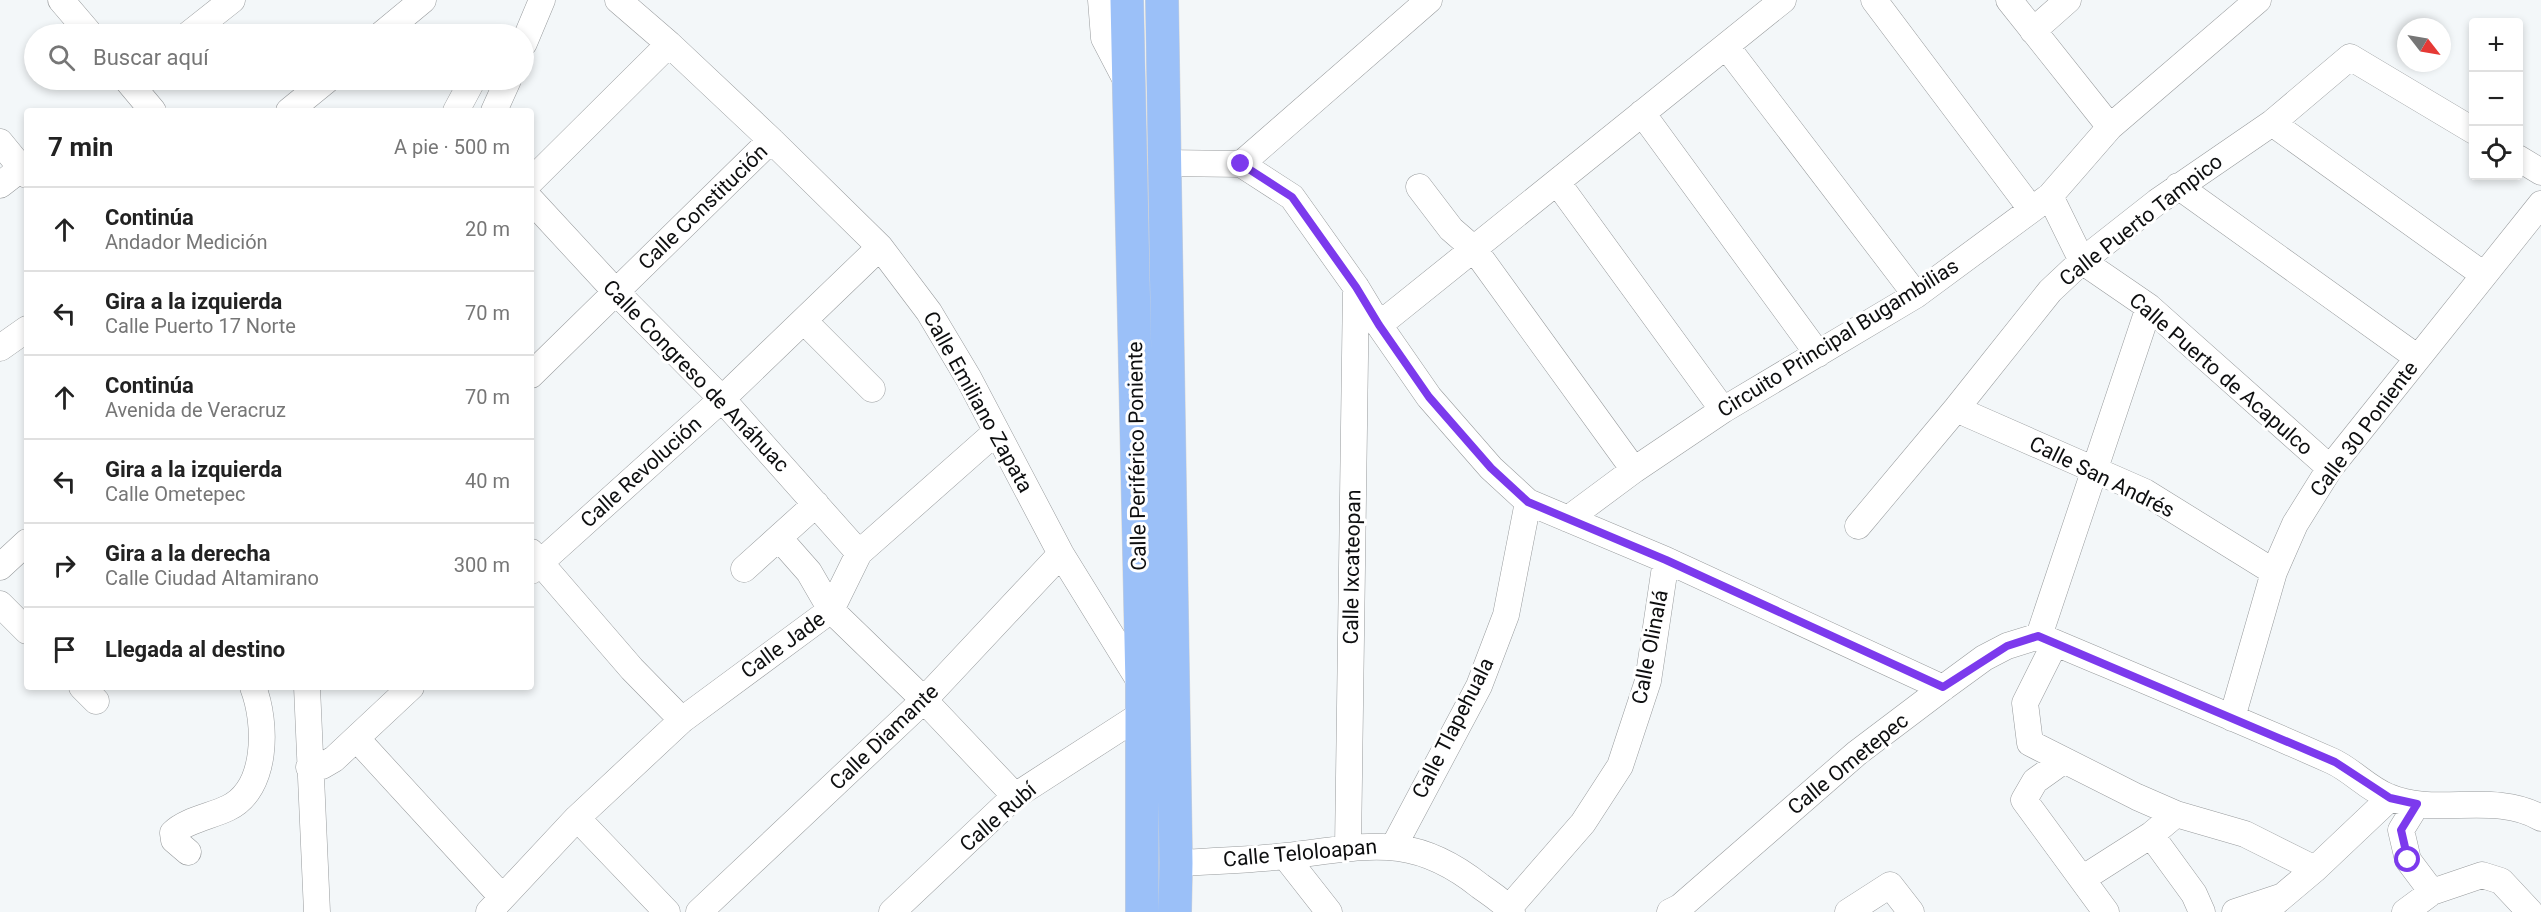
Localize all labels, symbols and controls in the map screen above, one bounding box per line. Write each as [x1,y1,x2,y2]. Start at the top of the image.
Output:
north arrow [2397,18,2451,72]
map controls [2469,18,2523,180]
button: + [2469,18,2523,72]
search box [24,24,534,90]
icon: search [45,41,78,74]
text: Buscar aquí [93,45,209,70]
button: − [2469,72,2523,126]
button: locate [2469,126,2523,180]
text: 7 min [48,132,113,162]
text: A pie · 500 m [394,135,510,159]
street label: Calle Constitución [634,139,772,275]
street label: Calle Puerto Tampico [2055,149,2227,291]
route end [1227,150,1253,176]
text: Continúa [105,205,194,230]
icon: ahead [48,213,81,246]
text: 20 m [465,217,510,241]
text: Andador Medición [105,230,268,254]
street label: Circuito Principal Bugambilias [1713,254,1963,422]
street label: Calle Congreso de Anáhuac [598,275,794,477]
street label: Calle Puerto de Acapulco [2125,288,2318,460]
text: Gira a la izquierda [105,289,282,314]
icon: left [48,297,81,330]
text: 70 m [465,301,510,325]
street label: Calle Emiliano Zapata [918,307,1038,497]
text: Calle Puerto 17 Norte [105,314,296,338]
street label: Calle Periférico Poniente [1123,341,1151,571]
street label: Calle 30 Poniente [2305,357,2423,501]
text: Continúa [105,373,194,398]
icon: ahead [48,381,81,414]
text: 70 m [465,385,510,409]
text: Avenida de Veracruz [105,398,286,422]
street label: Calle Revolución [576,412,706,532]
street label: Calle San Andrés [2026,431,2178,523]
text: Gira a la izquierda [105,457,282,482]
icon: left [48,465,81,498]
text: 40 m [465,469,510,493]
text: Calle Ometepec [105,482,246,506]
street label: Calle Ixcateopan [1339,489,1365,645]
text: Gira a la derecha [105,541,271,566]
icon: right [48,549,81,582]
text: 300 m [454,553,510,577]
text: Calle Ciudad Altamirano [105,566,319,590]
street label: Calle Olinalá [1627,588,1673,706]
street label: Calle Jade [736,607,830,683]
icon: arrive [48,633,81,666]
text: Llegada al destino [105,637,285,662]
street label: Calle Tlapehuala [1407,654,1499,802]
street label: Calle Diamante [825,679,943,795]
street label: Calle Ometepec [1783,708,1913,820]
street label: Calle Rubí [955,777,1042,857]
street label: Calle Teloloapan [1222,834,1378,872]
route start [2394,846,2420,872]

